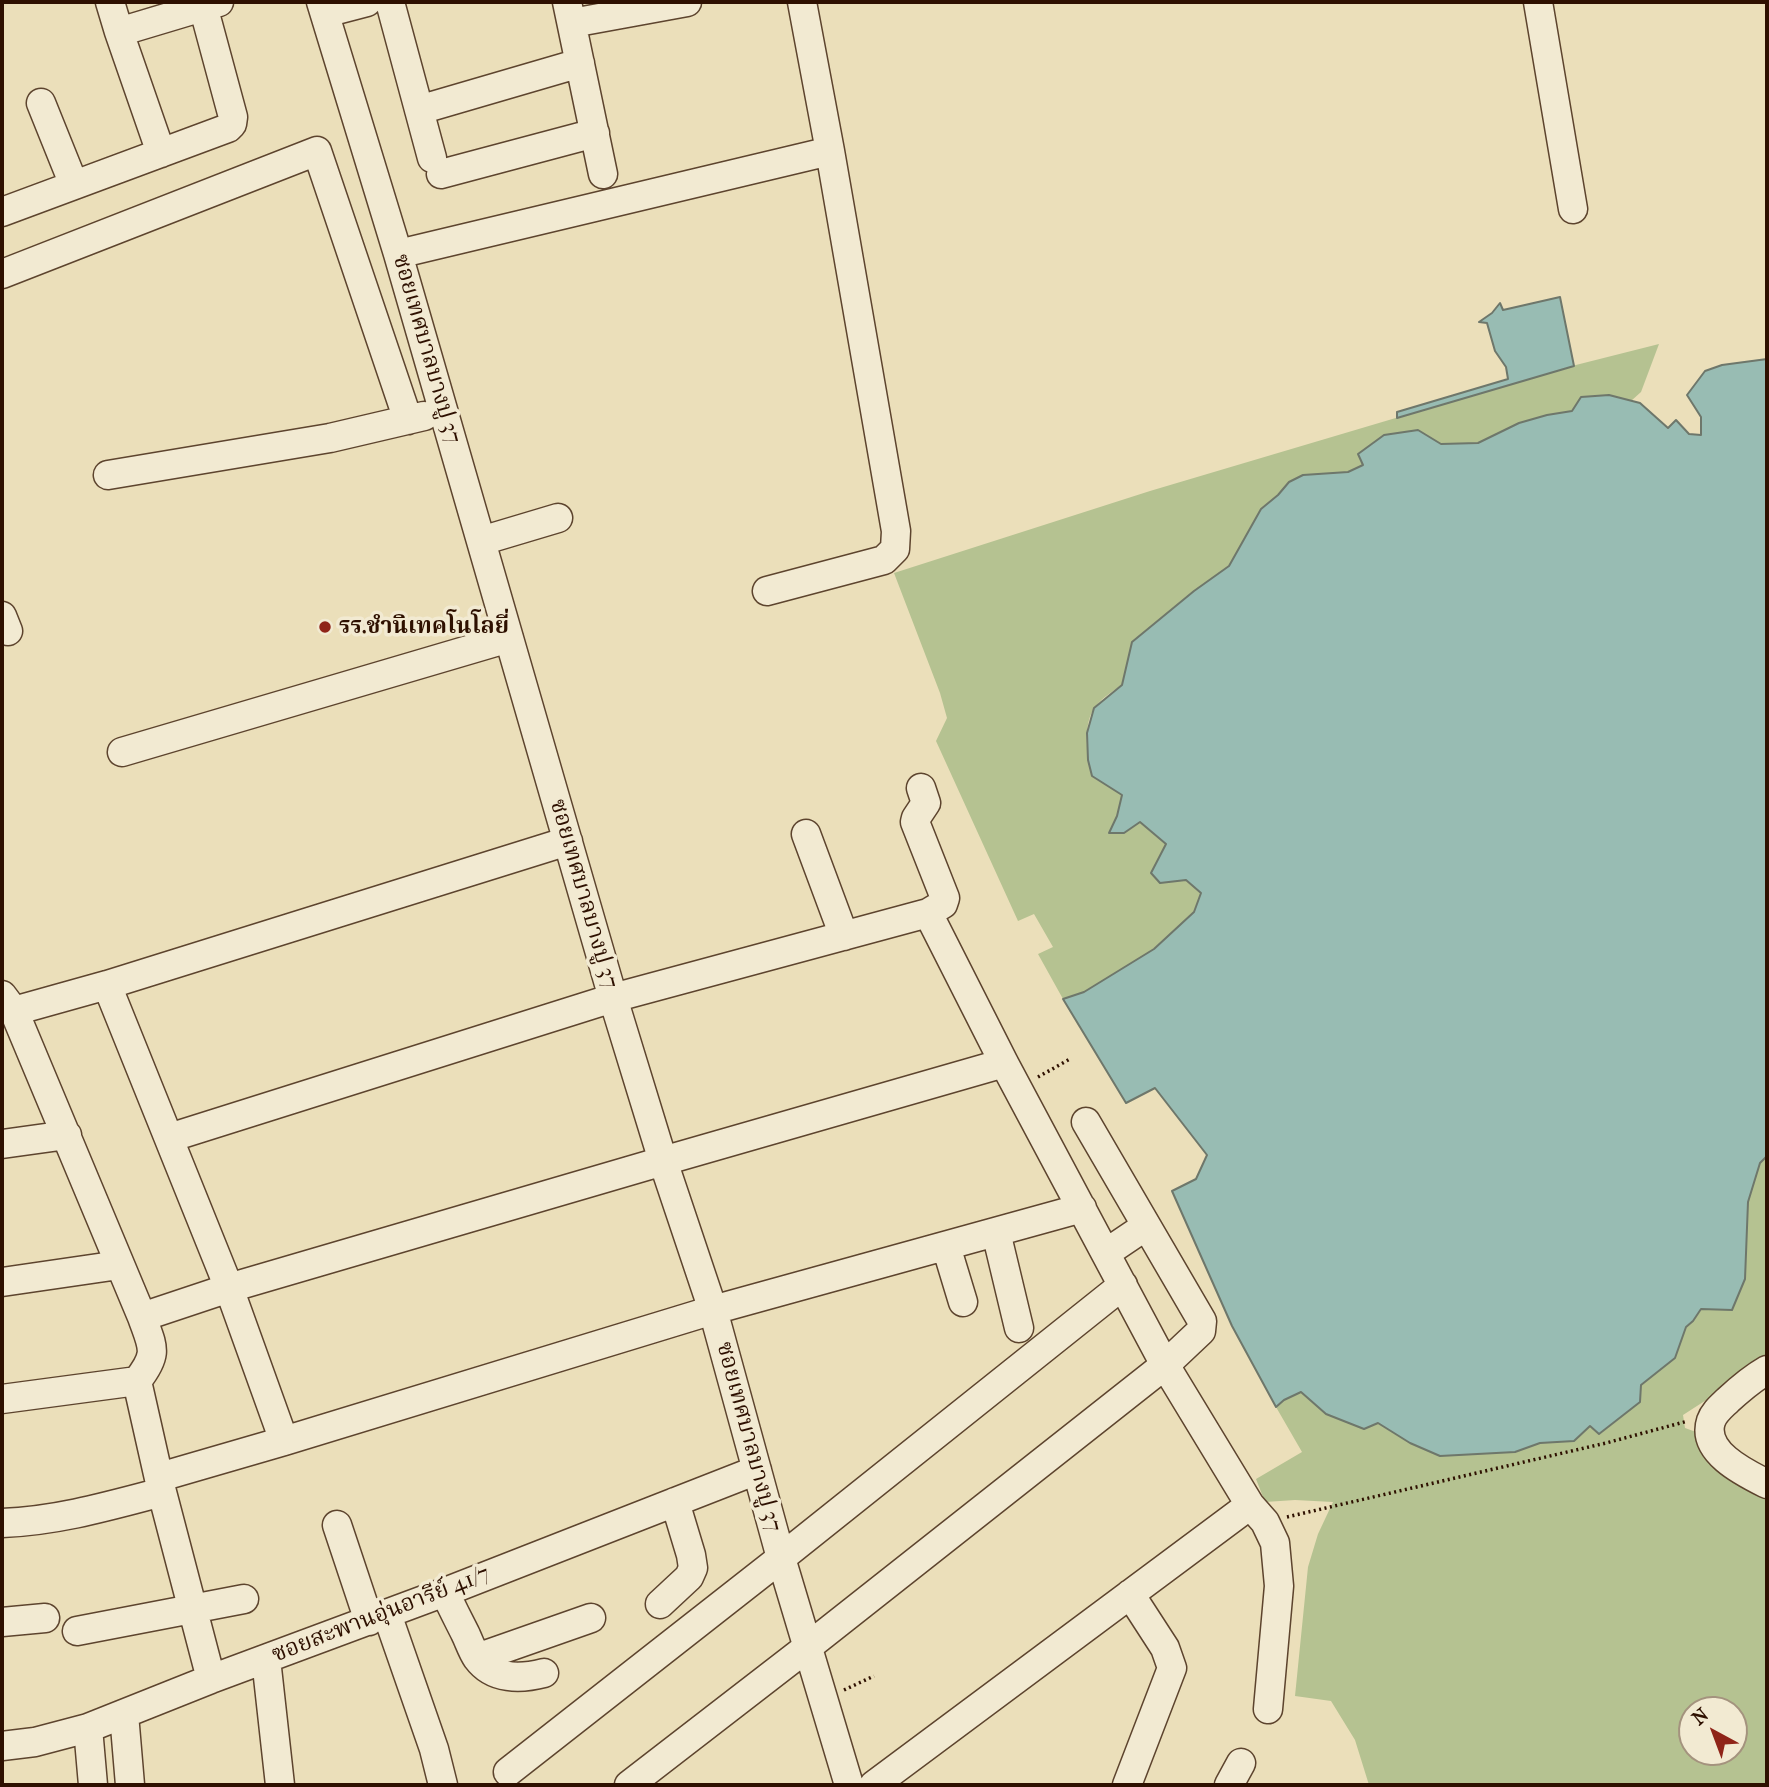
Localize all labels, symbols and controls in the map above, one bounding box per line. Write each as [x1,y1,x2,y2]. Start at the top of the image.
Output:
street label: ซอยเทศบาลบางปู 37 [386,251,466,447]
place label: รร.ชำนิเทคโนโลยี่ [339,613,509,641]
marker: รร.ชำนิเทคโนโลยี่ [317,619,333,635]
street label: ซอยเทศบาลบางปู 37 [543,796,623,992]
street label: ซอยเทศบาลบางปู 37 [709,1339,787,1535]
street label: ซอยสะพานอุ่นอารีย์ 41/7 [268,1561,494,1669]
north arrow [1678,1696,1748,1766]
text: N [1688,1704,1713,1730]

